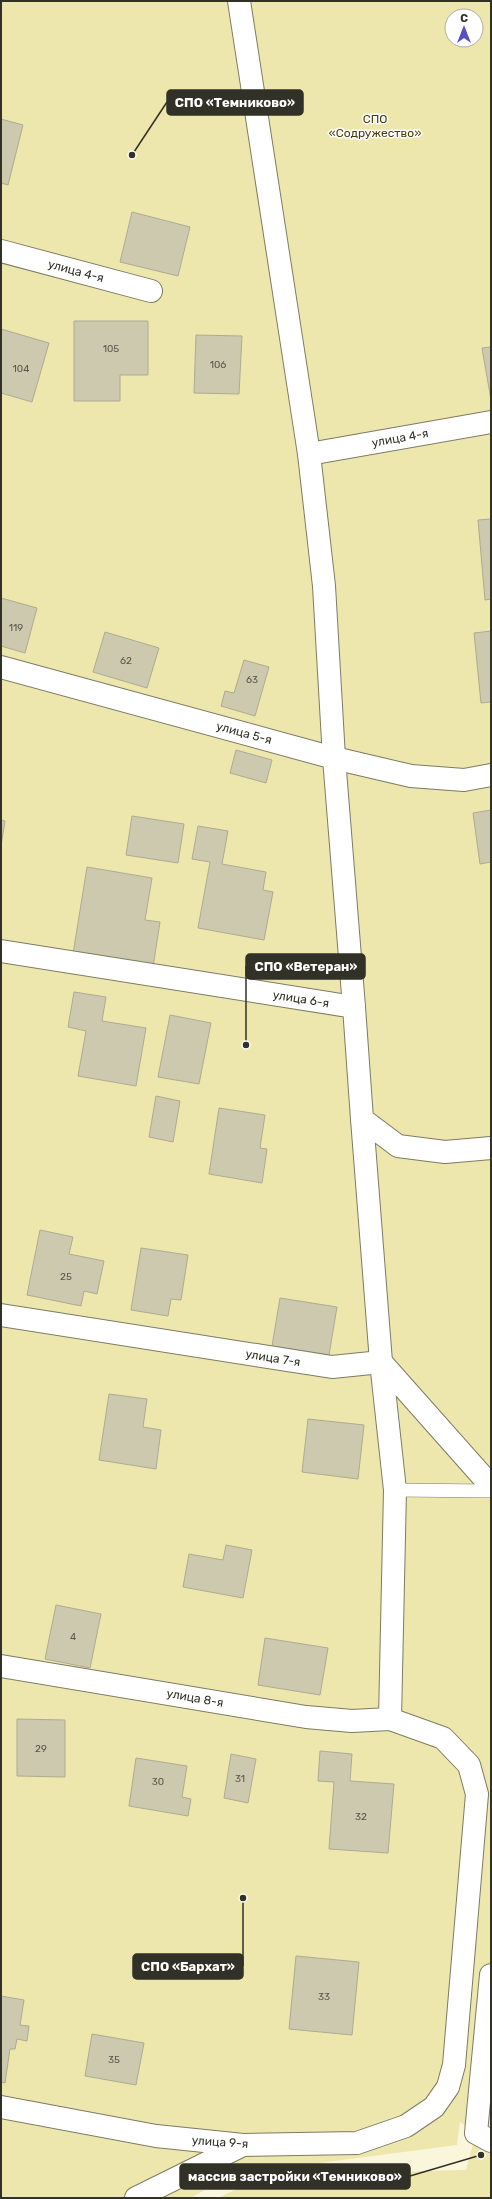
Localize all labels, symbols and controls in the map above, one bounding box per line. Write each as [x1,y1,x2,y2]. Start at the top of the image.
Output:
north arrow [444,8,484,48]
text: С [460,12,468,25]
callout: СПО «Темниково» [167,90,303,115]
text: СПО «Темниково» [175,95,295,110]
park label: СПО «Содружество» [329,112,421,140]
street label: улица 4-я [47,257,105,285]
house number: 105 [103,343,119,355]
house number: 106 [210,359,226,371]
house number: 104 [13,363,29,375]
street label: улица 4-я [371,426,429,450]
house number: 119 [9,622,23,634]
house number: 62 [120,655,132,667]
house number: 63 [246,674,258,686]
street label: улица 5-я [215,719,273,747]
callout: СПО «Ветеран» [246,954,365,979]
text: СПО «Ветеран» [255,959,357,974]
street label: улица 6-я [272,988,330,1010]
house number: 25 [60,1271,72,1283]
street label: улица 7-я [244,1347,302,1369]
house number: 4 [70,1631,76,1643]
street label: улица 8-я [166,1686,224,1710]
house number: 29 [35,1743,47,1755]
house number: 31 [235,1773,245,1785]
house number: 30 [152,1776,164,1788]
house number: 32 [355,1811,367,1823]
callout: СПО «Бархат» [133,1954,243,1979]
text: СПО «Бархат» [141,1959,235,1974]
house number: 33 [318,1991,330,2003]
house number: 35 [108,2054,120,2066]
street label: улица 9-я [191,2133,249,2151]
callout: массив застройки «Темниково» [180,2164,410,2189]
text: массив застройки «Темниково» [188,2169,402,2184]

